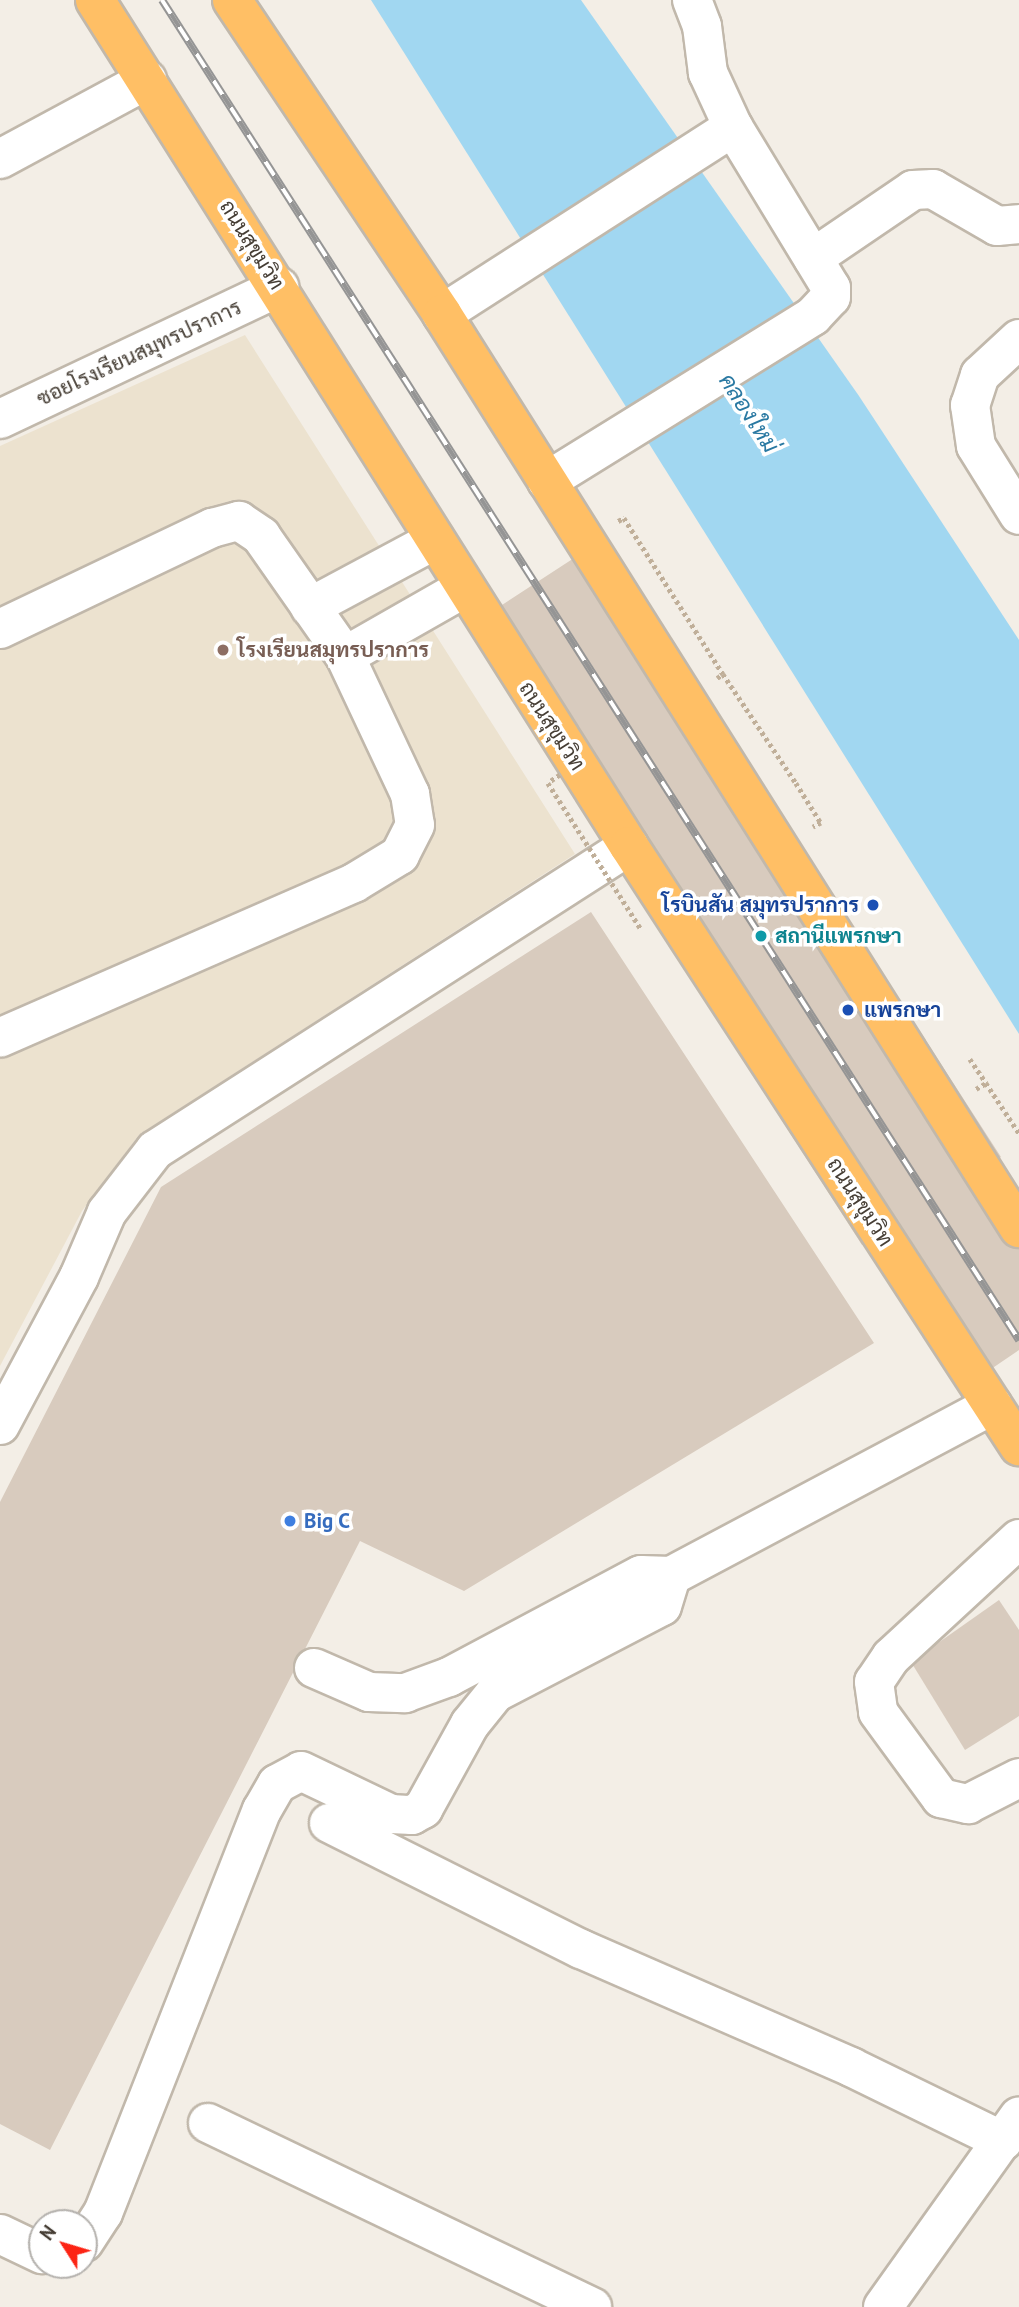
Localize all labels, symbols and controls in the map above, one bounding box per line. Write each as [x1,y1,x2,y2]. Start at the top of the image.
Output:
street label: ถนนสุขุมวิท [215,195,289,295]
street label: ซอยโรงเรียนสมุทรปราการ [33,295,245,411]
water label: คลองใหม่ [713,368,785,458]
place label: โรงเรียนสมุทรปราการ [237,637,429,663]
marker: โรงเรียนสมุทรปราการ [215,642,231,658]
street label: ถนนสุขุมวิท [514,677,590,775]
place label: โรบินสัน สมุทรปราการ [662,892,859,918]
marker: โรบินสัน สมุทรปราการ [865,897,881,913]
place label: สถานีแพรกษา [775,923,902,949]
marker: สถานีแพรกษา [753,928,769,944]
place label: แพรกษา [864,997,941,1023]
marker: แพรกษา [838,1000,858,1020]
street label: ถนนสุขุมวิท [822,1153,898,1251]
place label: Big C [304,1508,350,1534]
marker: Big C [282,1513,298,1529]
north arrow [28,2209,98,2279]
text: N [34,2220,61,2245]

